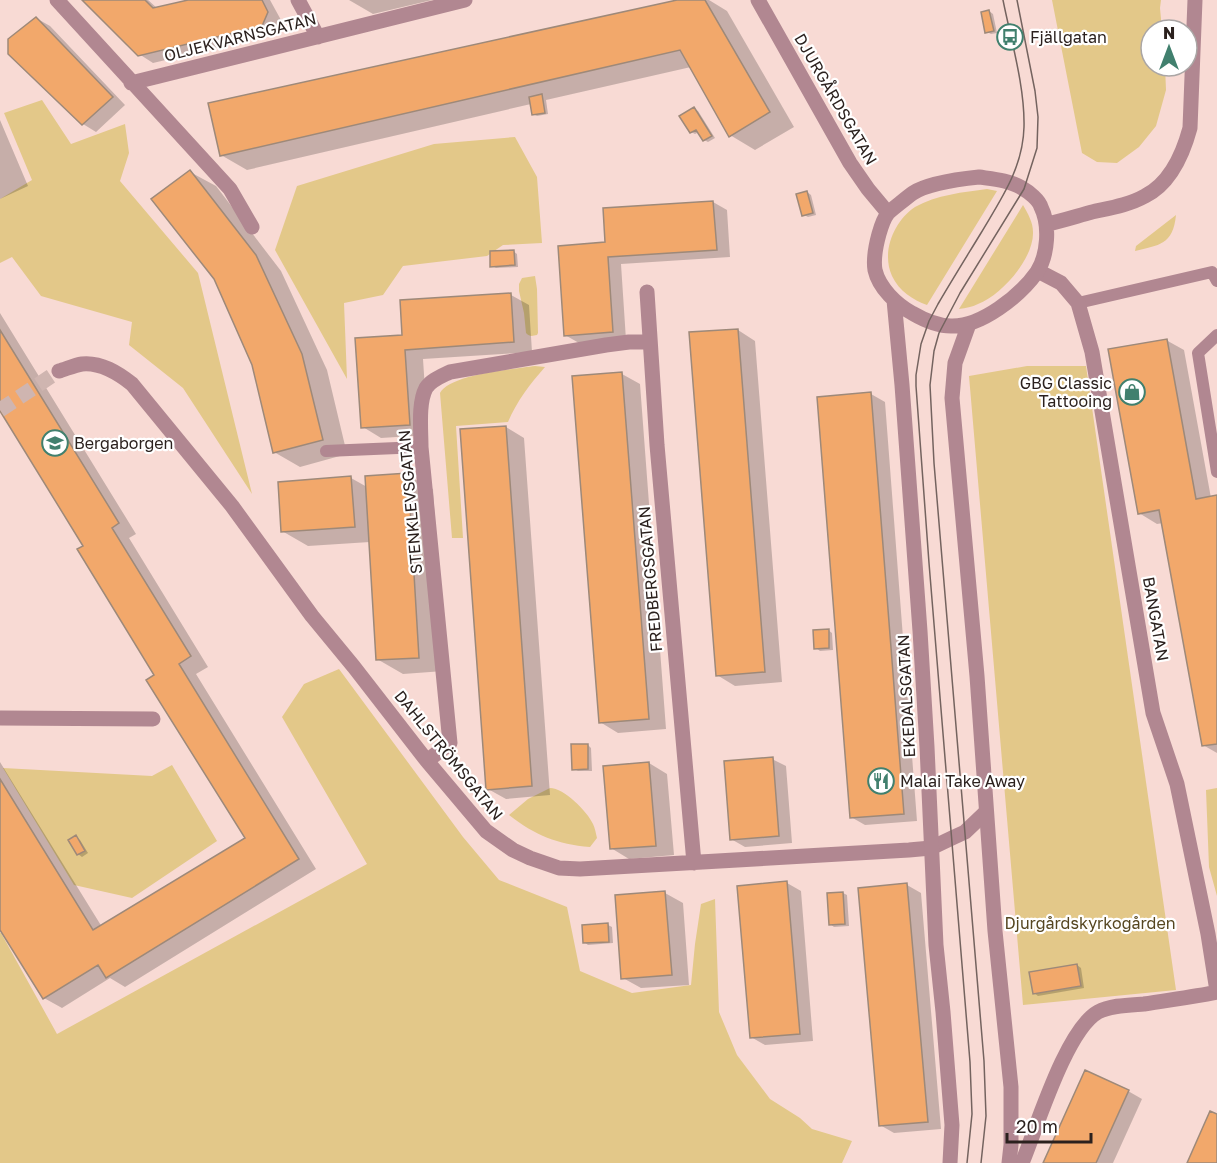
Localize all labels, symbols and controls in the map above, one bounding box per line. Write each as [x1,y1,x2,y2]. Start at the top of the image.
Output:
street label: OLJEKVARNSGATAN [162,8,318,66]
north arrow [1139,18,1199,78]
bus stop icon: Fjällgatan [995,22,1025,52]
text: N [1163,23,1175,43]
place label: Fjällgatan [1030,27,1107,47]
street label: DJURGÅRDSGATAN [790,30,882,168]
place label: GBG Classic Tattooing [1020,373,1112,411]
shop icon: GBG Classic Tattooing [1117,377,1147,407]
school or university icon: Bergaborgen [40,428,70,458]
street label: STENKLEVSGATAN [394,429,426,575]
place label: Bergaborgen [74,433,173,453]
street label: FREDBERGSGATAN [634,505,666,653]
street label: BANGATAN [1139,575,1173,663]
street label: EKEDALSGATAN [893,634,919,758]
street label: DAHLSTRÖMSGATAN [391,686,507,824]
restaurant icon: Malai Take Away [866,766,896,796]
place label: Malai Take Away [900,771,1025,791]
park label: Djurgårdskyrkogården [1004,913,1176,933]
scale bar [1007,1106,1091,1144]
text: 20 m [1016,1115,1058,1137]

